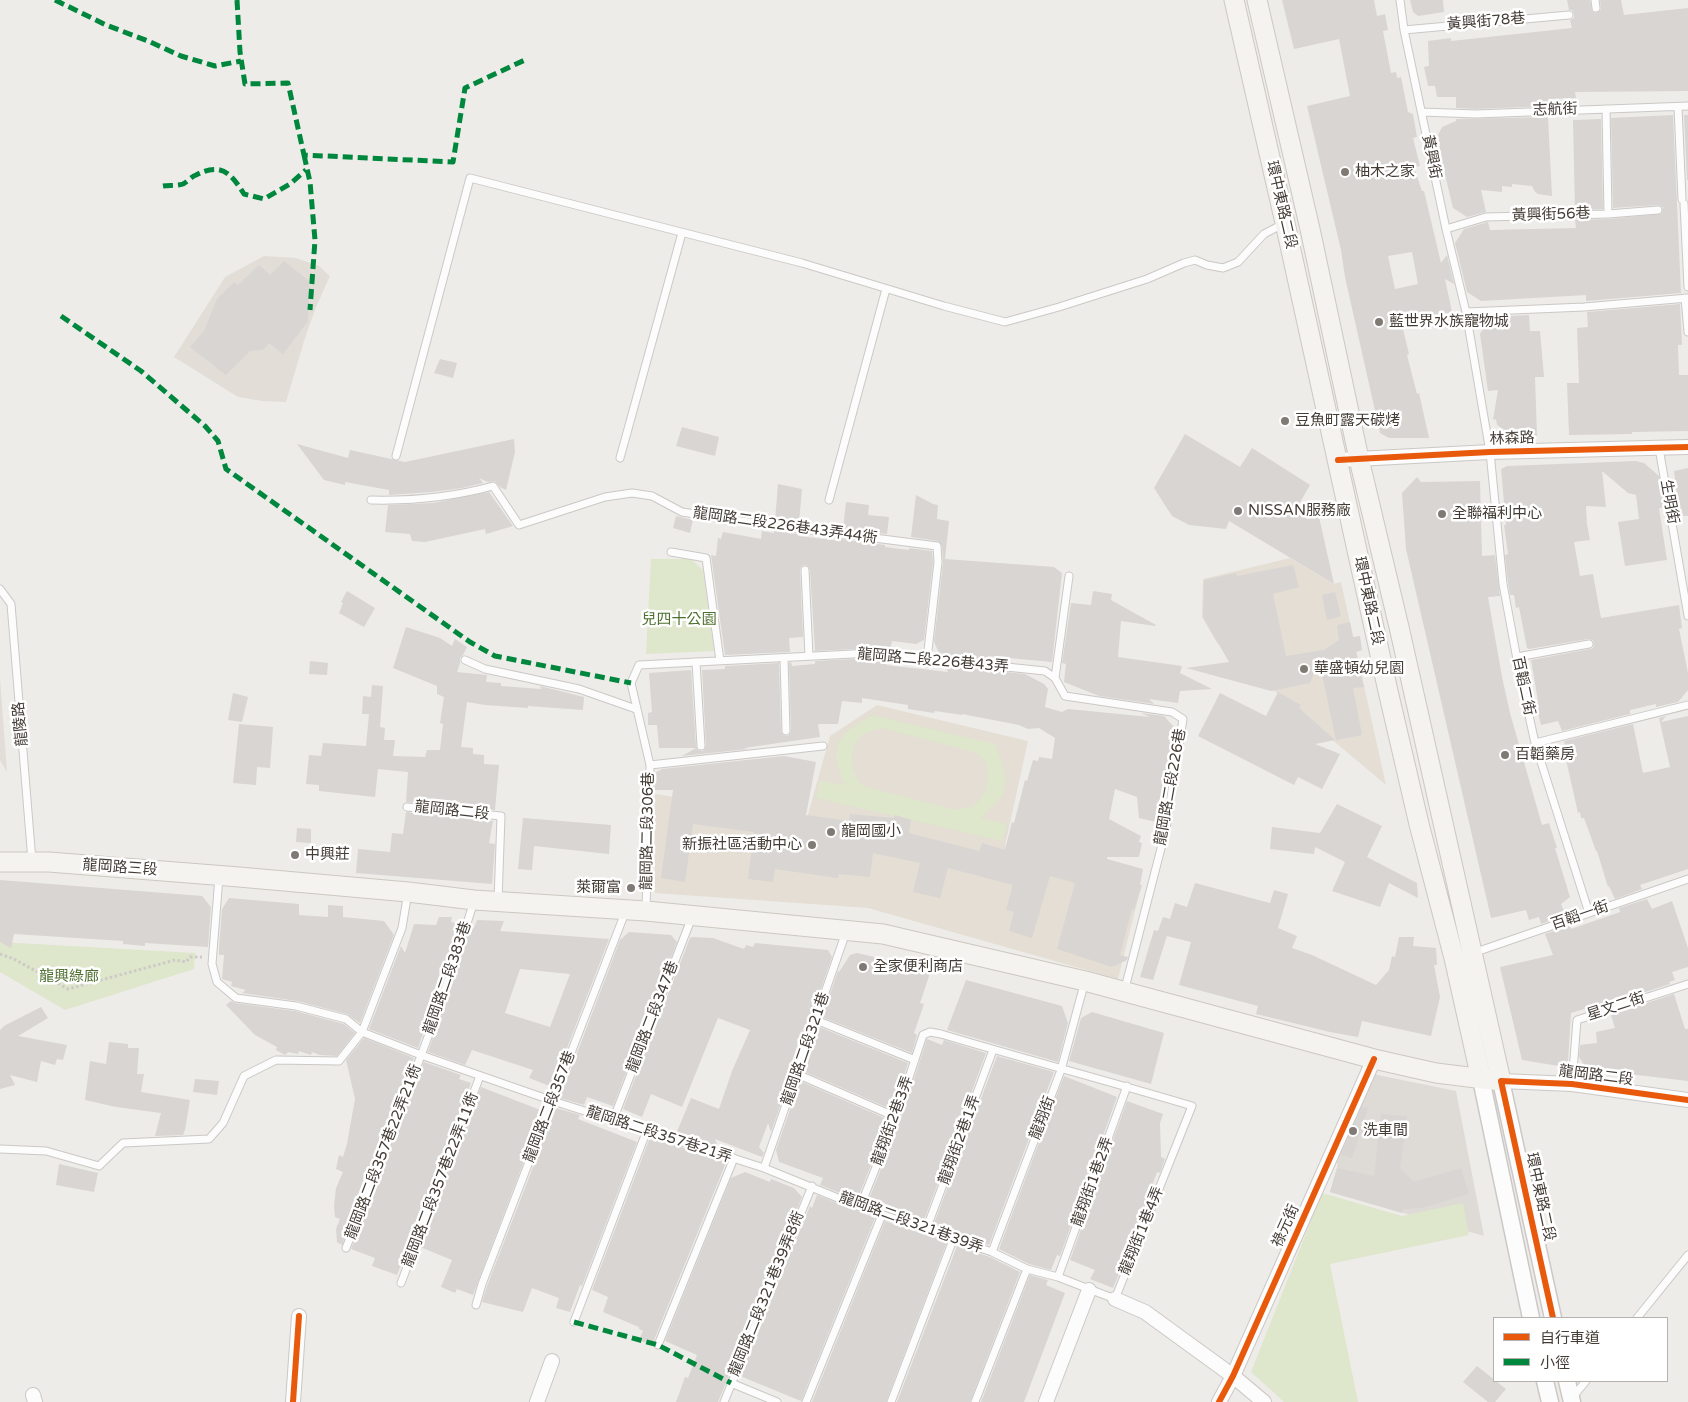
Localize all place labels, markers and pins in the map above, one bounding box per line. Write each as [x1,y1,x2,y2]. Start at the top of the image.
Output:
place label: 柚木之家 [1355,163,1415,181]
marker: 柚木之家 [1339,166,1351,178]
place label: 藍世界水族寵物城 [1389,313,1509,331]
marker: 藍世界水族寵物城 [1373,316,1385,328]
place label: 豆魚町露天碳烤 [1295,412,1400,430]
marker: 豆魚町露天碳烤 [1279,415,1291,427]
place label: NISSAN服務廠 [1248,502,1351,520]
marker: NISSAN服務廠 [1232,505,1244,517]
place label: 全聯福利中心 [1452,505,1542,523]
marker: 全聯福利中心 [1436,508,1448,520]
place label: 華盛頓幼兒園 [1314,660,1404,678]
marker: 華盛頓幼兒園 [1298,663,1310,675]
place label: 百韜藥房 [1515,746,1575,764]
marker: 百韜藥房 [1499,749,1511,761]
place label: 龍岡國小 [841,823,901,841]
marker: 龍岡國小 [825,826,837,838]
place label: 新振社區活動中心 [682,836,802,854]
marker: 新振社區活動中心 [806,839,818,851]
place label: 中興莊 [305,846,350,864]
marker: 中興莊 [289,849,301,861]
place label: 萊爾富 [576,879,621,897]
marker: 萊爾富 [625,882,637,894]
place label: 全家便利商店 [873,958,963,976]
marker: 全家便利商店 [857,961,869,973]
place label: 洗車間 [1363,1122,1408,1140]
marker: 洗車間 [1347,1125,1359,1137]

